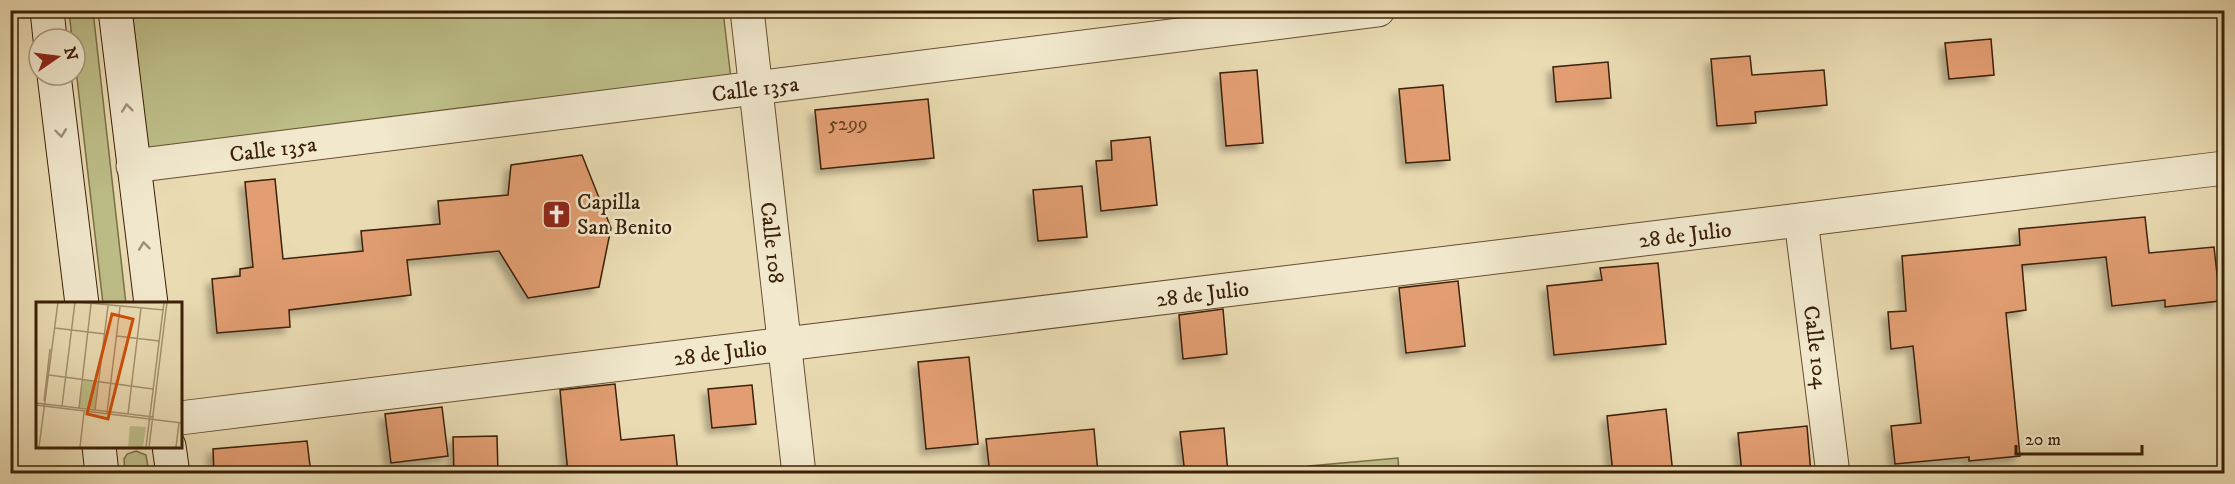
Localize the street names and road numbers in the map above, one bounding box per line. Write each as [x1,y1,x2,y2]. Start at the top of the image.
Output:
street label: Calle 135a [710,71,801,108]
street label: Calle 135a [228,131,319,169]
street label: Calle 108 [754,201,790,285]
street label: 28 de Julio [1637,216,1733,255]
street label: 28 de Julio [1155,275,1251,314]
street label: Calle 104 [1797,304,1834,392]
street label: 28 de Julio [672,334,768,373]

